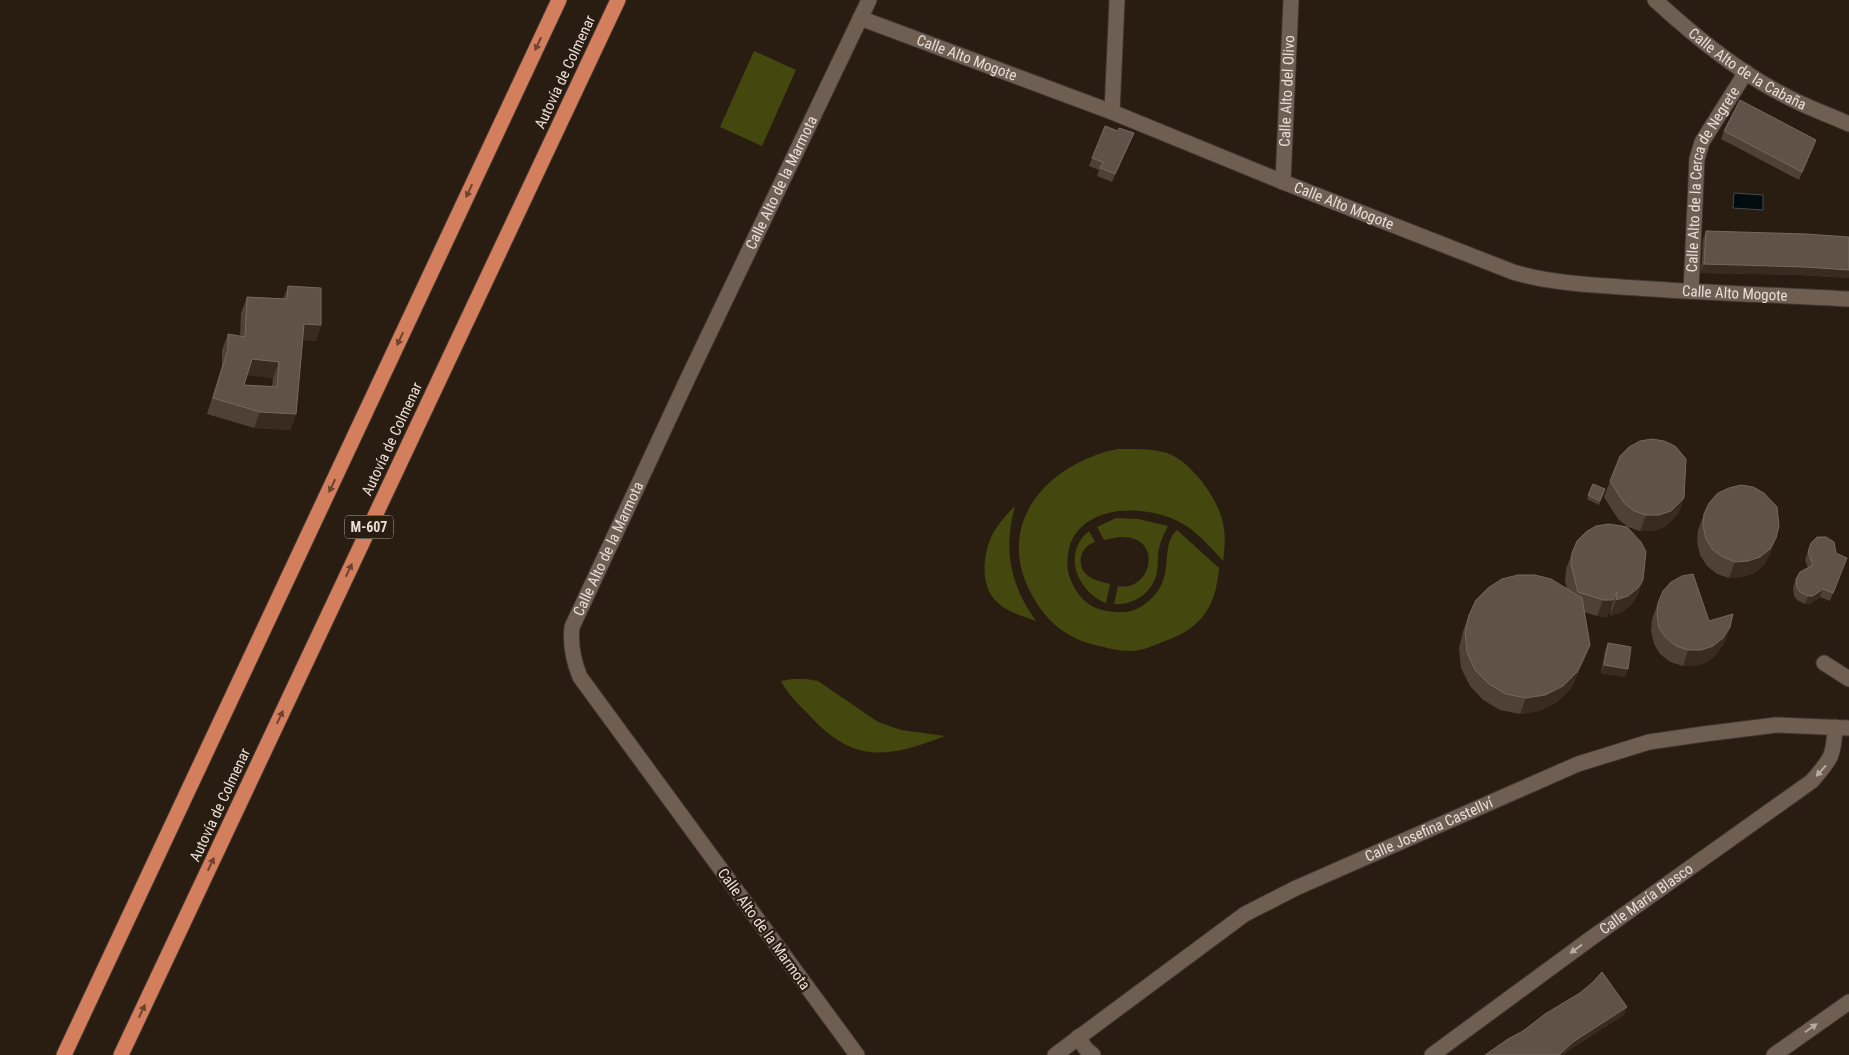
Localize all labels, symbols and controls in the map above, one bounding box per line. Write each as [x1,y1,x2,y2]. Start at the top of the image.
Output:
street label: Autovía de Colmenar [531,12,599,131]
street label: Calle Alto de la Cabaña [1685,24,1809,114]
street label: Calle Alto Mogote [914,31,1020,85]
street label: Calle Alto del Olivo [1276,35,1298,147]
one-way arrow [534,37,542,51]
street label: Calle Alto de la Cerca de Negrete [1683,83,1743,273]
street label: Calle Alto de la Marmota [742,113,821,253]
street label: Calle Alto Mogote [1291,178,1396,233]
one-way arrow [465,184,473,198]
street label: Calle Alto Mogote [1681,282,1788,305]
one-way arrow [396,332,404,346]
street label: Autovía de Colmenar [358,379,426,498]
one-way arrow [327,479,335,493]
street label: Calle Alto de la Marmota [569,479,647,619]
road number: M-607 [345,516,393,538]
one-way arrow [346,563,354,577]
one-way arrow [277,710,285,724]
street label: Autovía de Colmenar [186,745,254,864]
one-way arrow [1815,765,1827,777]
street label: Calle Josefina Castellví [1362,793,1497,866]
one-way arrow [208,857,216,871]
street label: Calle María Blasco [1596,860,1696,938]
street label: Calle Alto de la Marmota [714,865,814,993]
one-way arrow [1569,944,1583,954]
one-way arrow [138,1004,146,1018]
one-way arrow [1805,1024,1818,1034]

